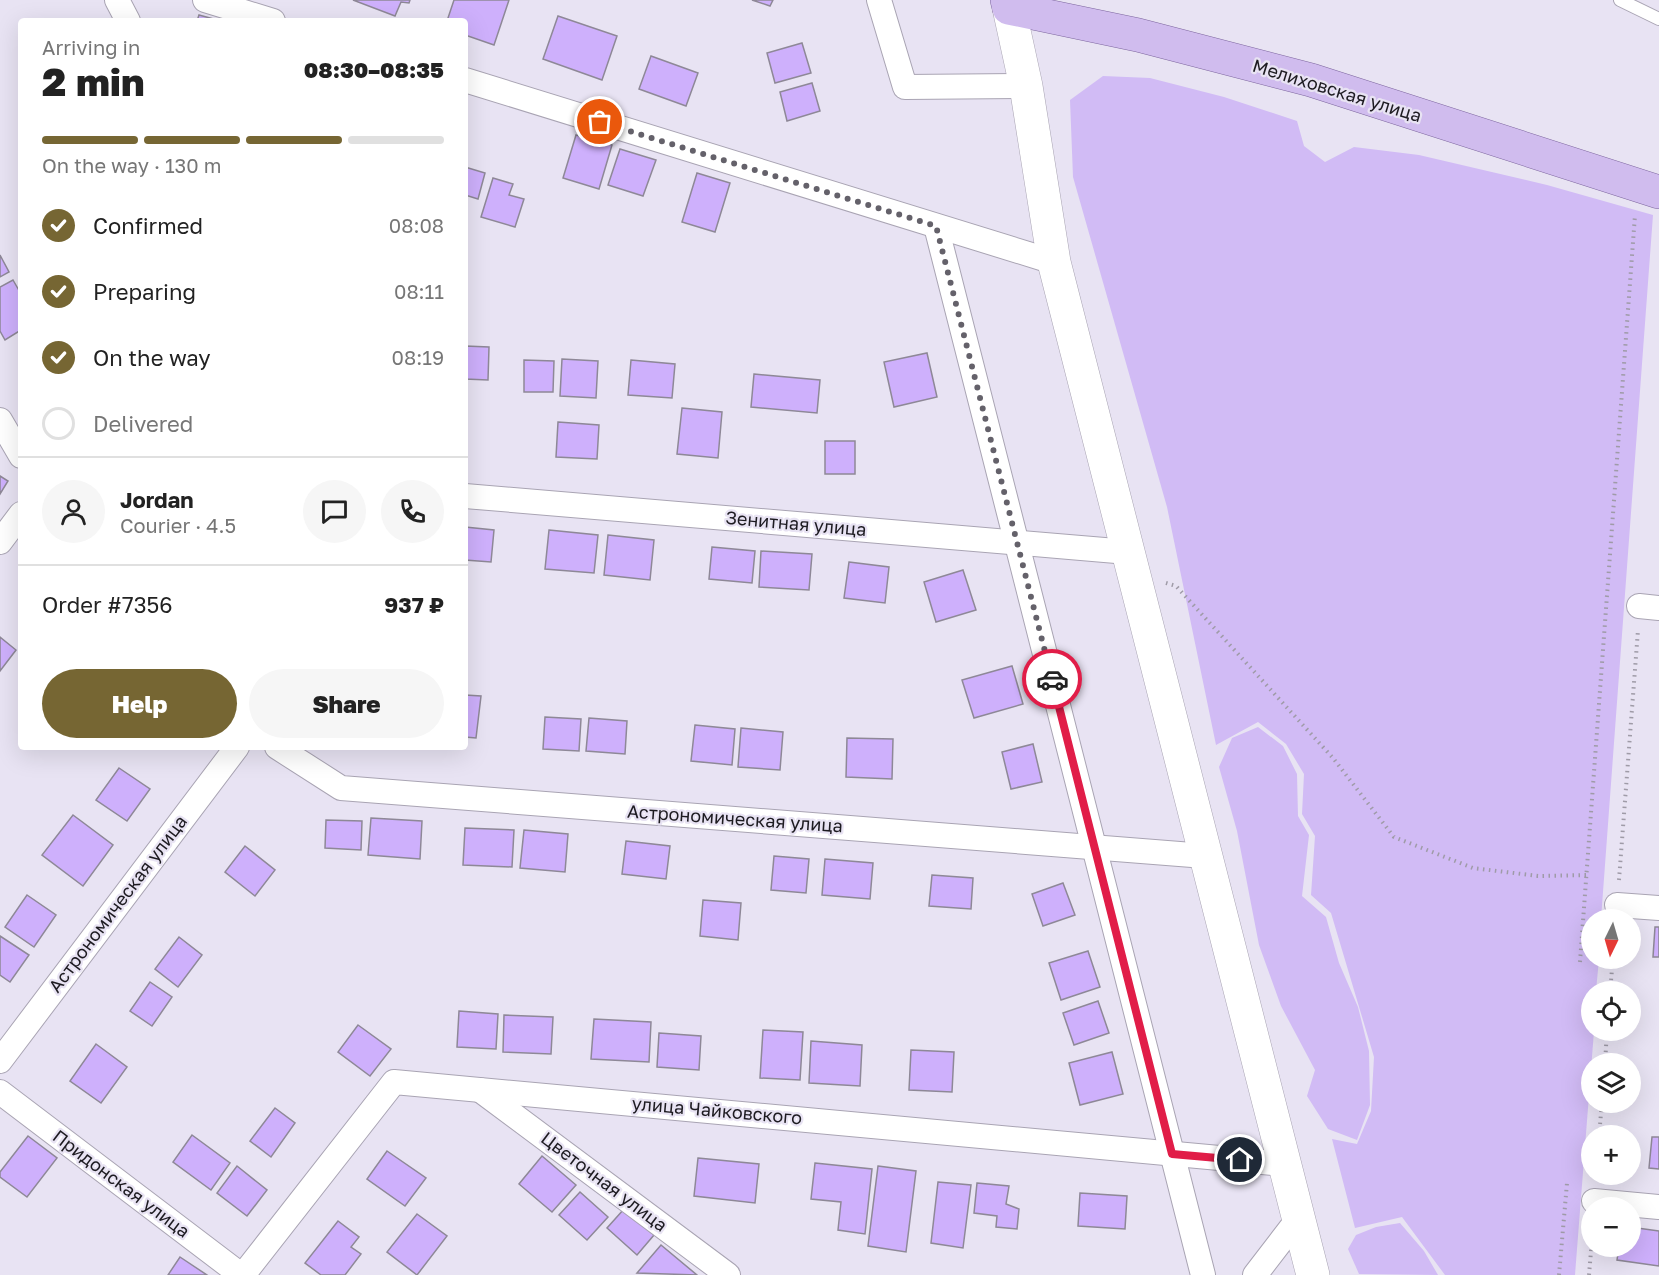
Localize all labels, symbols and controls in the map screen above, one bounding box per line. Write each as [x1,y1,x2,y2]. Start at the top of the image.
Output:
text: Arriving in [42,35,140,59]
street label: Мелиховская улица [1250,54,1424,126]
text: 08:30–08:35 [304,56,444,83]
text: 2 min [42,58,145,105]
pin [574,96,625,147]
icon: bag [583,105,616,138]
text: On the way · 130 m [42,153,221,177]
icon: check [42,209,75,242]
text: Confirmed [93,212,203,239]
text: 08:08 [389,213,444,237]
icon: check [42,275,75,308]
text: Preparing [93,278,196,305]
text: 08:11 [394,279,444,303]
icon: check [42,341,75,374]
text: On the way [93,344,211,371]
text: 08:19 [392,345,444,369]
text: Delivered [93,410,193,437]
button: person [42,480,105,543]
button: chat [303,480,366,543]
button: phone [381,480,444,543]
text: Jordan [120,486,194,513]
street label: Зенитная улица [725,506,867,540]
text: Courier · 4.5 [120,513,236,537]
text: Order #7356 [42,591,173,618]
text: 937 ₽ [384,591,444,618]
courier [1022,649,1082,709]
icon: car [1036,663,1069,696]
button: Help [42,669,237,738]
button: Share [249,669,444,738]
street label: Астрономическая улица [626,799,844,837]
street label: Астрономическая улица [43,810,191,996]
north arrow [1581,909,1641,969]
map controls [1581,909,1641,1257]
button: locate [1581,981,1641,1041]
button: layers [1581,1053,1641,1113]
street label: улица Чайковского [631,1092,803,1128]
street label: Придонская улица [49,1125,194,1242]
button: + [1581,1125,1641,1185]
street label: Цветочная улица [537,1127,672,1236]
pin [1214,1134,1265,1185]
icon: home [1223,1143,1256,1176]
button: − [1581,1197,1641,1257]

